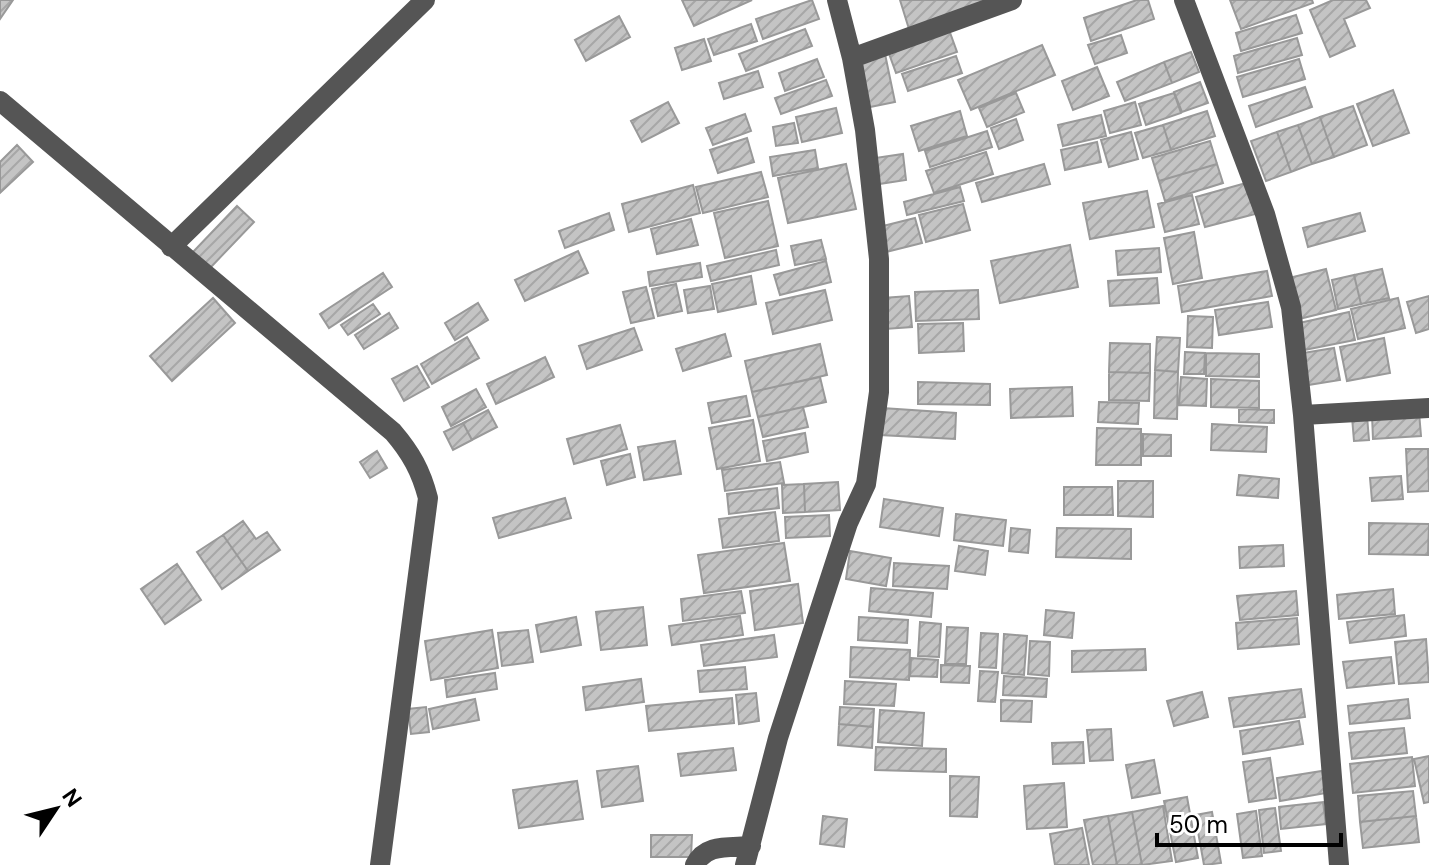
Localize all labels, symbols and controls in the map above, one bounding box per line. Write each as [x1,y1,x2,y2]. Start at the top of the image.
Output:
north arrow [16,769,96,849]
text: N [55,783,88,813]
scale bar [1157,797,1341,847]
text: 50 m [1169,809,1228,840]

